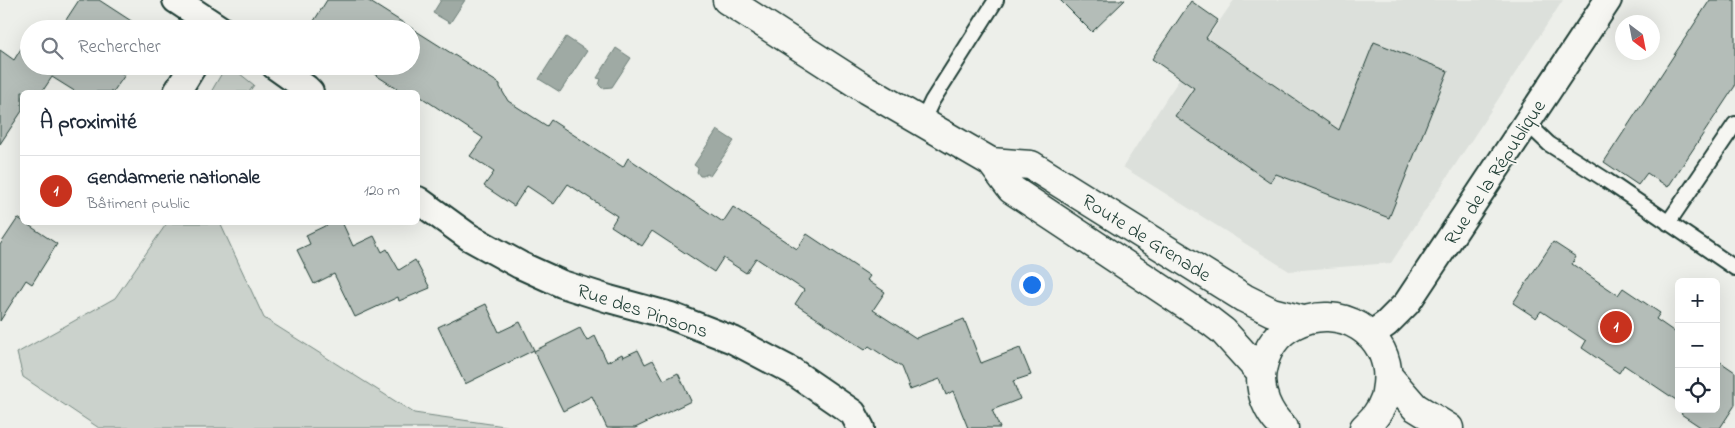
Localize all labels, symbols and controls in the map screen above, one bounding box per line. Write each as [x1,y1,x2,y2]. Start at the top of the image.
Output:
north arrow [1615,15,1660,60]
search box [20,20,420,75]
icon: search [38,34,66,62]
text: Rechercher [78,34,161,61]
street label: Rue de la République [1438,95,1554,252]
text: À proximité [40,108,137,138]
text: Gendarmerie nationale [87,165,260,192]
text: 1 [53,179,59,203]
text: 120 m [364,179,400,203]
street label: Route de Grenade [1076,188,1216,290]
text: Bâtiment public [87,192,190,216]
your location [1019,272,1045,298]
street label: Rue des Pinsons [573,278,711,347]
map controls [1675,278,1720,413]
button: + [1675,278,1720,323]
pin: 1 [1600,308,1632,346]
button: − [1675,323,1720,368]
button: locate [1675,368,1720,413]

